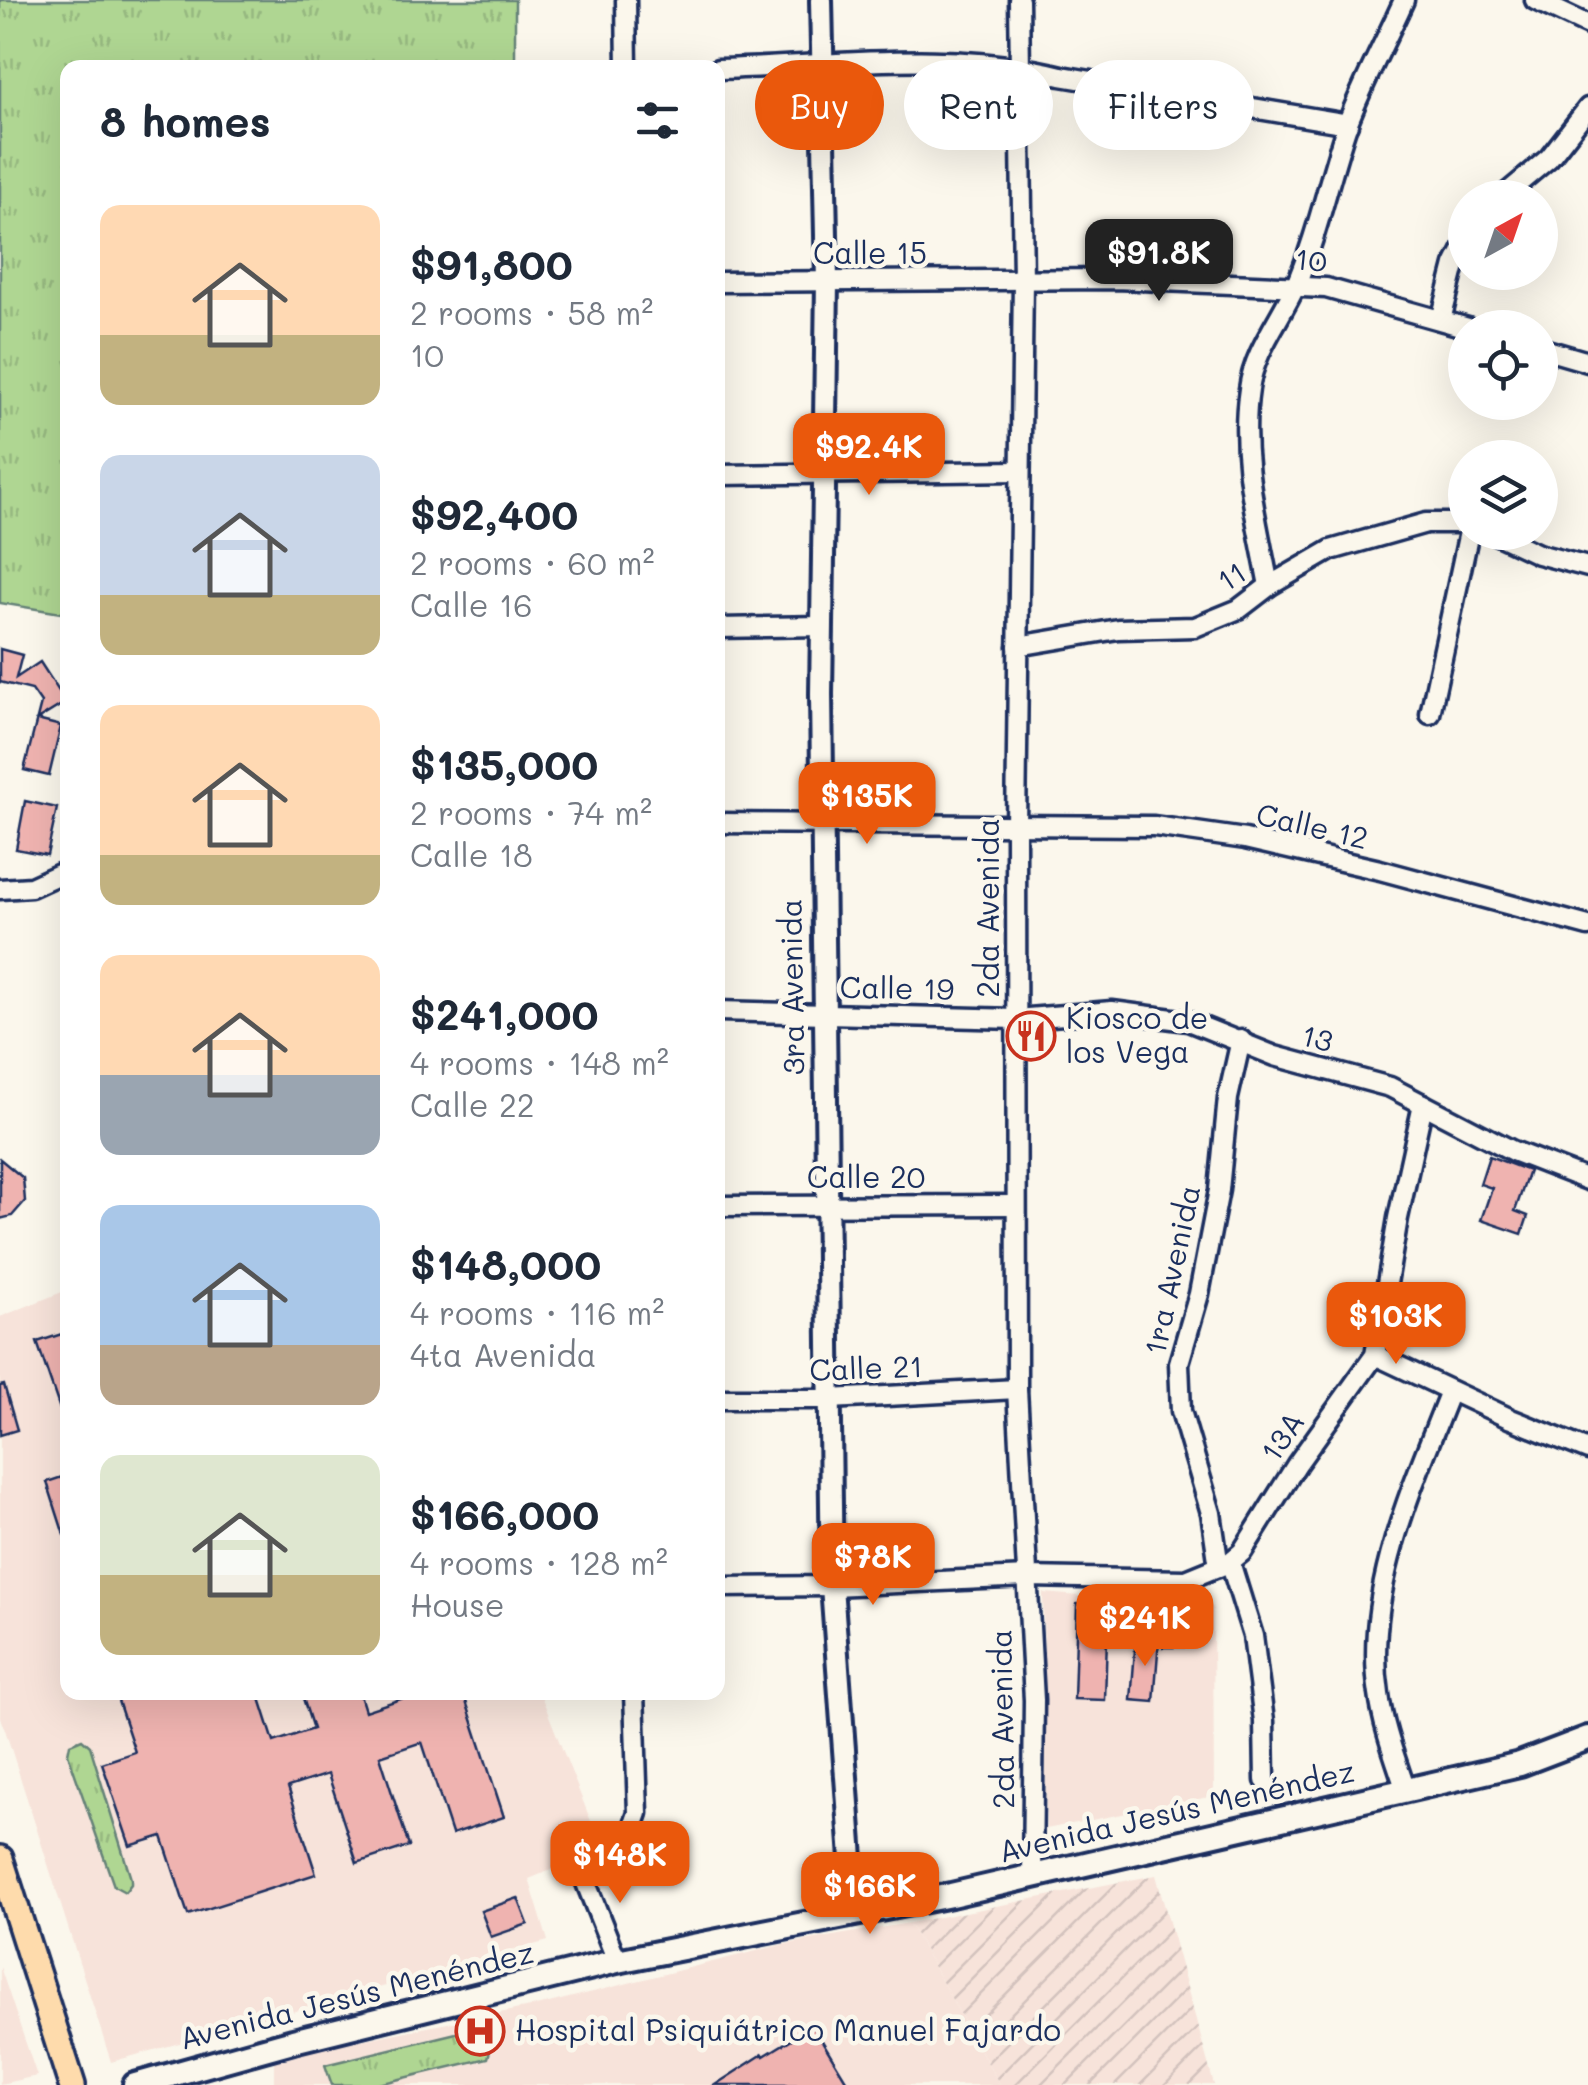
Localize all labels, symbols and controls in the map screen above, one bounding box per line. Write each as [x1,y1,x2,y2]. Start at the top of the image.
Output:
chip: Buy [755,60,884,150]
chip: Rent [904,60,1053,150]
chip: Filters [1073,60,1254,150]
text: 8 homes [100,93,271,148]
icon: filters [630,93,685,148]
north arrow [1448,180,1558,290]
map controls [1448,180,1558,550]
pin: $91.8K [1078,219,1240,304]
text: $91.8K [1107,230,1211,272]
street label: Calle 15 [813,232,927,272]
text: $91,800 [410,236,573,291]
street label: 10 [1293,237,1329,281]
icon: home [180,245,300,365]
text: 2 rooms · 58 m² [410,291,653,333]
button: locate [1448,310,1558,420]
text: 10 [410,333,444,375]
pin: $92.4K [788,413,950,498]
text: $92.4K [815,424,923,466]
button: layers [1448,440,1558,550]
text: $92,400 [410,486,578,541]
icon: home [180,495,300,615]
text: 2 rooms · 60 m² [410,541,654,583]
street label: 11 [1209,551,1253,599]
text: Calle 16 [410,583,533,625]
text: $135,000 [410,736,598,791]
icon: home [180,745,300,865]
pin: $135K [797,762,937,847]
text: $135K [821,773,913,815]
text: 2 rooms · 74 m² [410,791,652,833]
street label: Calle 12 [1253,793,1372,857]
street label: 2da Avenida [967,818,1007,998]
text: Calle 18 [410,833,533,875]
street label: 3ra Avenida [769,898,813,1076]
street label: Calle 19 [839,966,955,1008]
text: $241,000 [410,986,599,1041]
icon: home [180,995,300,1115]
place label: Kiosco de los Vega [1066,997,1208,1071]
restaurant icon: Kiosco de los Vega [1005,1010,1057,1062]
street label: 13 [1297,1014,1338,1060]
text: 4 rooms · 148 m² [410,1041,669,1083]
text: Calle 22 [410,1083,535,1125]
street label: Calle 20 [807,1156,925,1196]
street label: 1ra Avenida [1134,1181,1209,1358]
text: $148,000 [410,1236,601,1291]
icon: home [180,1245,300,1365]
pin: $103K [1326,1282,1466,1367]
text: 4 rooms · 116 m² [410,1291,664,1333]
text: $103K [1349,1293,1443,1335]
text: 4ta Avenida [410,1333,596,1375]
street label: Calle 21 [809,1345,923,1389]
street label: 13A [1250,1403,1312,1469]
text: $166,000 [410,1486,599,1541]
icon: home [180,1495,300,1615]
pin: $78K [814,1523,932,1608]
text: $78K [834,1534,912,1576]
text: 4 rooms · 128 m² [410,1541,668,1583]
text: House [410,1583,505,1625]
pin: $241K [1075,1584,1215,1669]
text: $241K [1098,1595,1192,1637]
street label: 2da Avenida [979,1629,1023,1809]
street label: Avenida Jesús Menéndez [995,1750,1358,1870]
pin: $148K [550,1821,690,1906]
text: $148K [572,1832,668,1874]
pin: $166K [800,1852,940,1937]
text: $166K [823,1863,917,1905]
street label: Avenida Jesús Menéndez [175,1931,538,2058]
hospital icon: Hospital Psiquiátrico Manuel Fajardo [454,2005,506,2057]
place label: Hospital Psiquiátrico Manuel Fajardo [515,2009,1061,2049]

